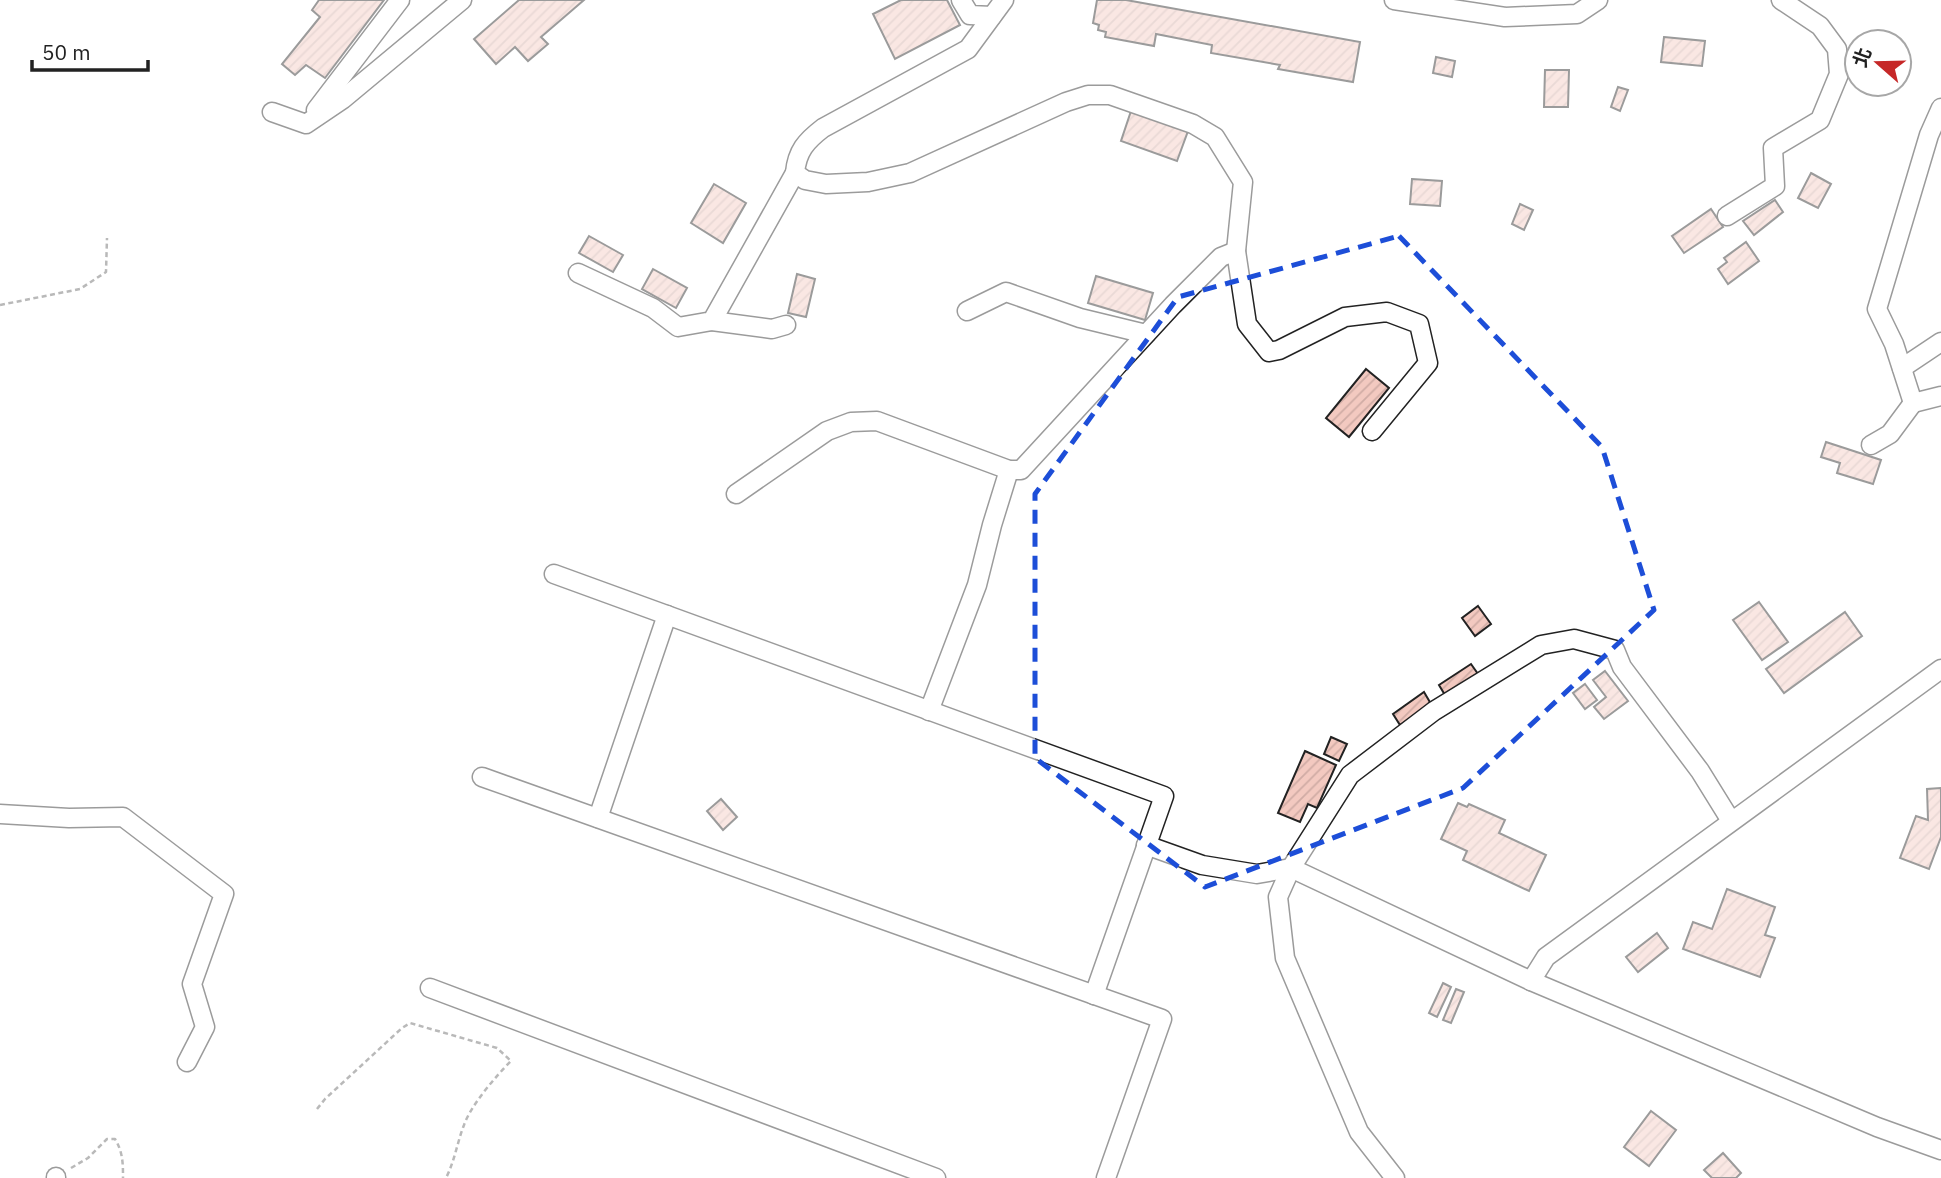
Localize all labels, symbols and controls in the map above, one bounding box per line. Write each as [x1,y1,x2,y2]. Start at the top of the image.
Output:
scale bar [32,28,147,72]
north arrow [1843,28,1913,98]
text: 50 m [42,38,91,66]
text: 北 [1847,44,1877,70]

